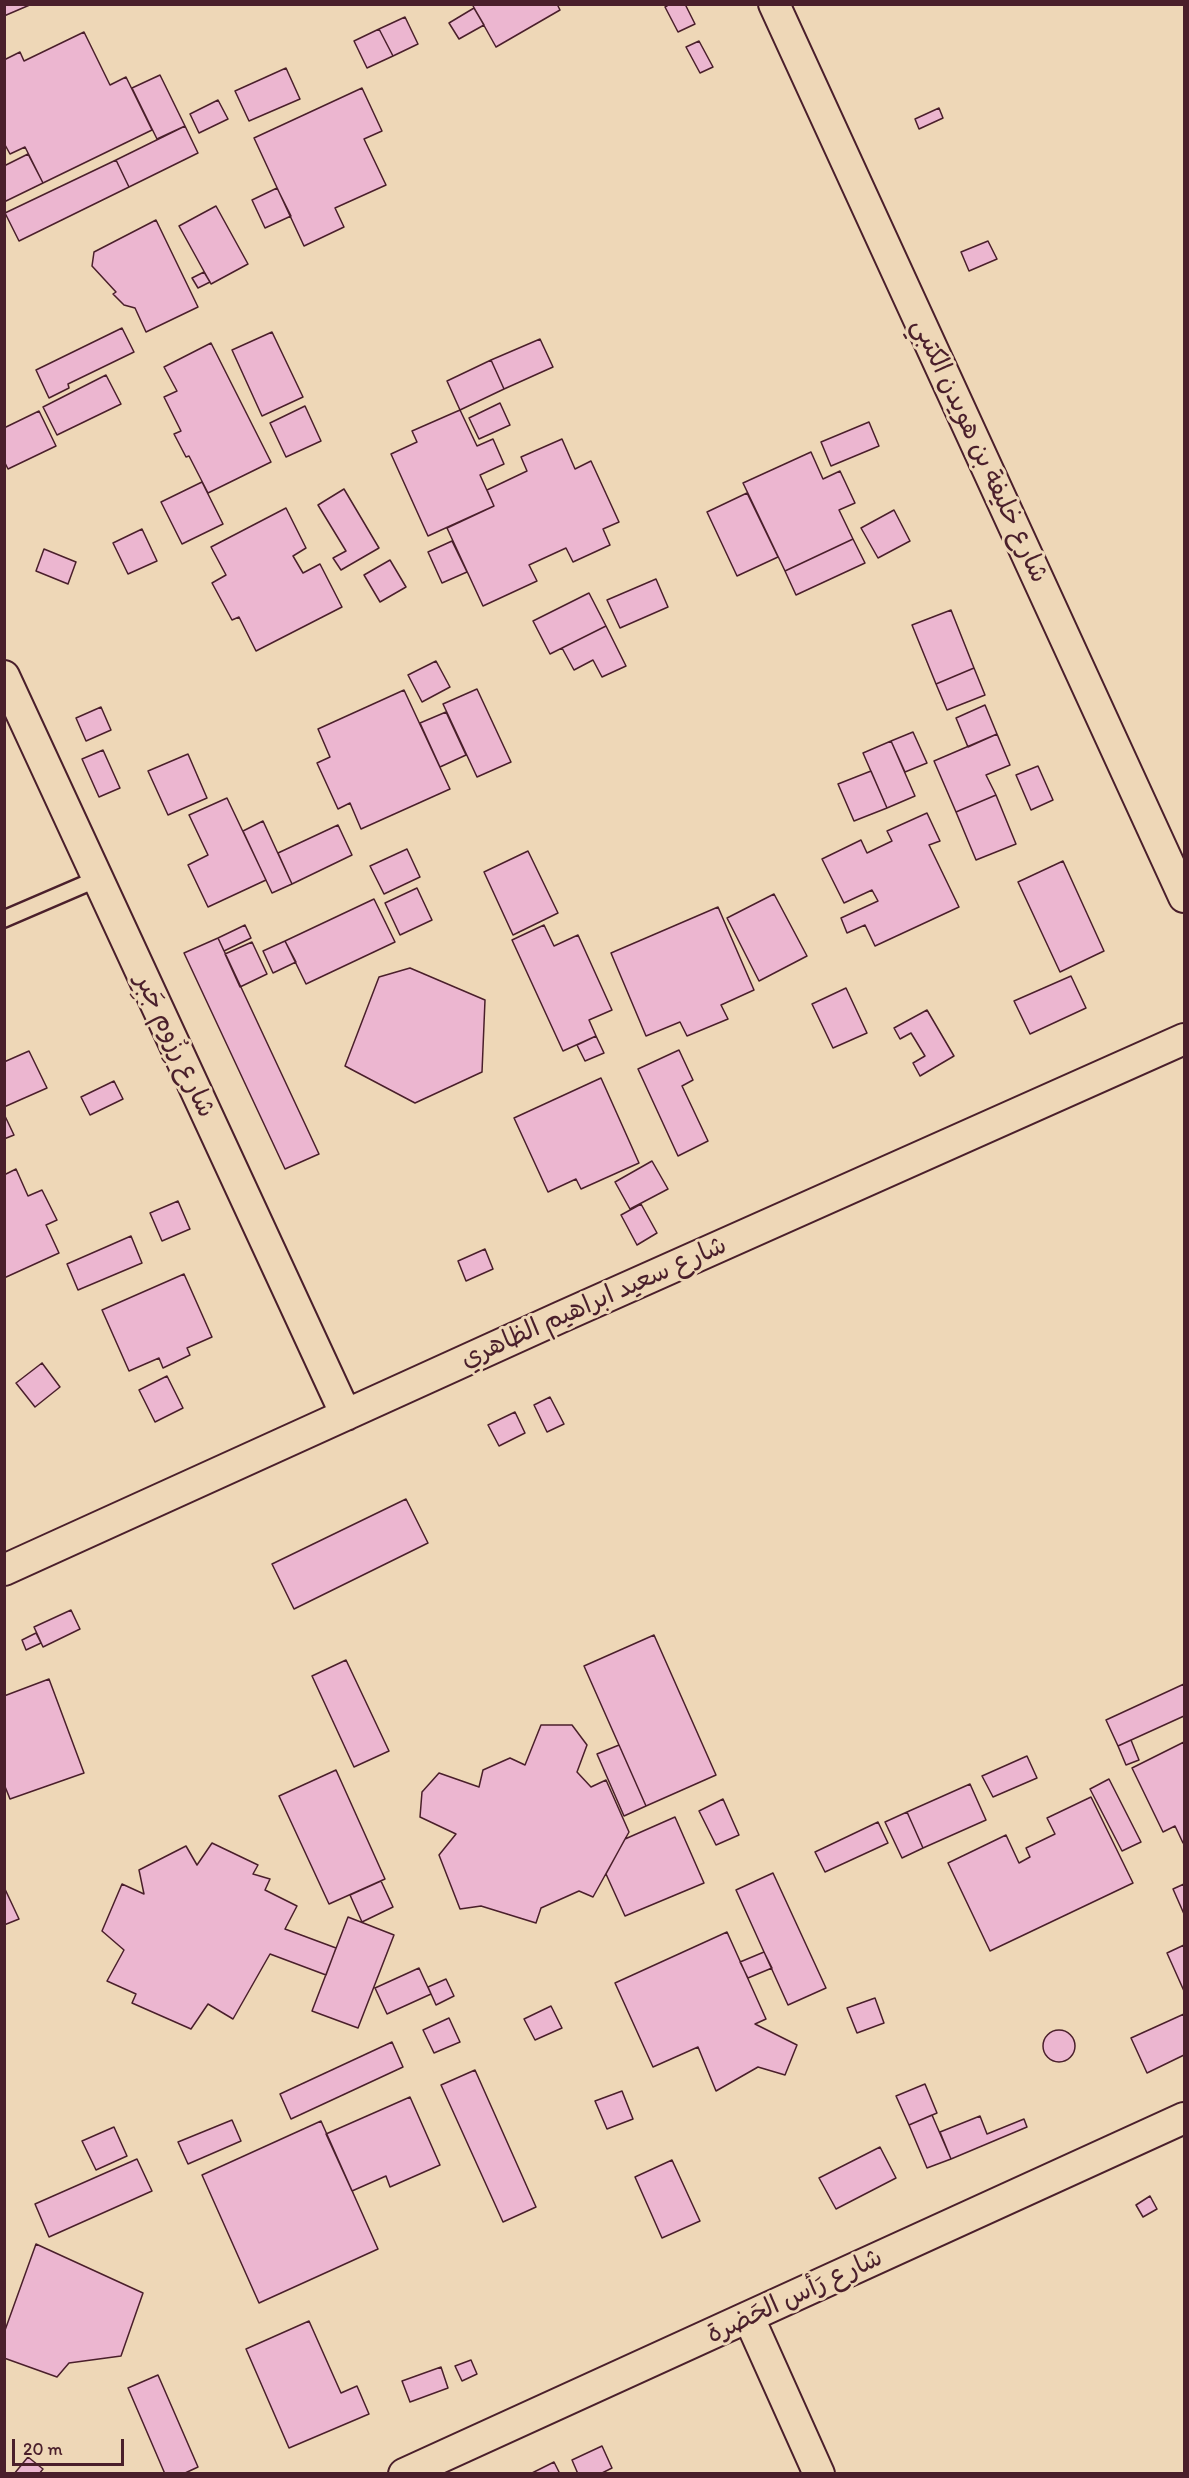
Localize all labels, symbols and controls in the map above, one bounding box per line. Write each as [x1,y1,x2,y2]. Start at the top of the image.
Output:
street label: شارع خليفة بن هويدن الكتبي [904,314,1054,588]
street label: شارع رِزُوم جَبِر [127,969,221,1123]
street label: شارع سعيد ابراهيم الظاهري [456,1230,732,1376]
street label: شارع رَأس الحَضرة [702,2243,888,2351]
scale bar [15,2427,128,2465]
text: 20 m [23,2438,63,2460]

